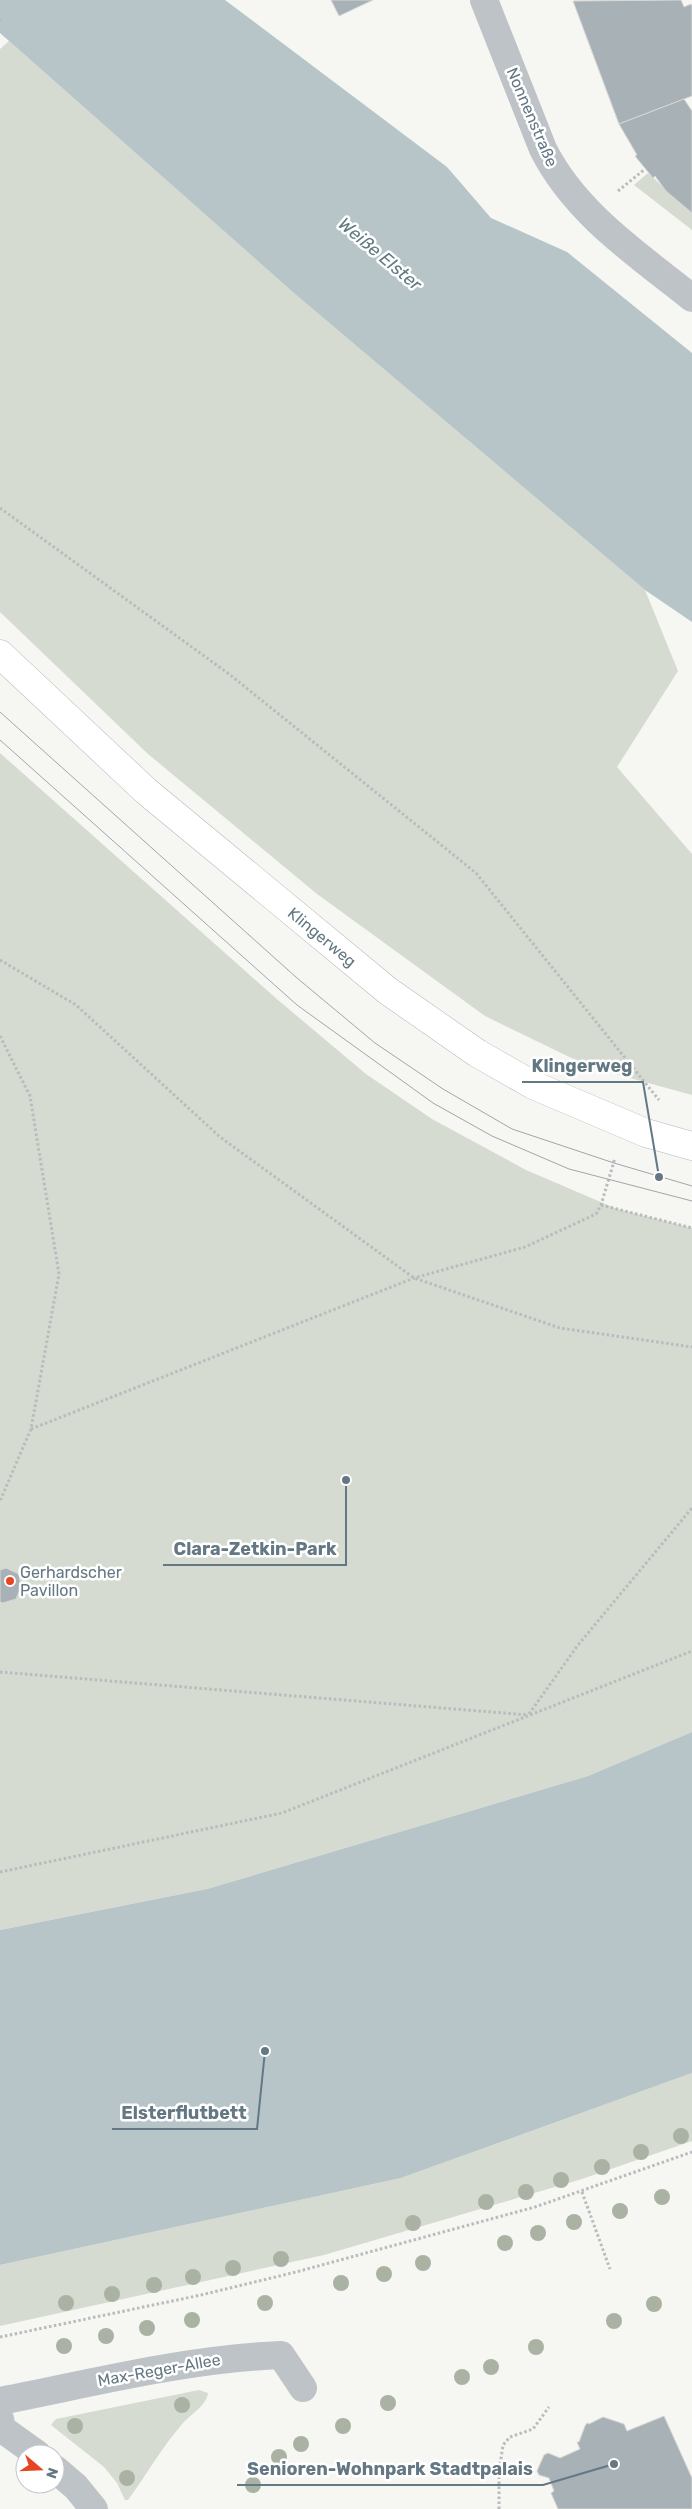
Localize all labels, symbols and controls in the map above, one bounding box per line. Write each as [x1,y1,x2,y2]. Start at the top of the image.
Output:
street label: Nonnenstraße [503,65,561,169]
water label: Weiße Elster [334,213,427,296]
street label: Klingerweg [284,903,360,970]
callout: Klingerweg [522,1049,643,1082]
text: Klingerweg [532,1055,633,1077]
callout: Clara-Zetkin-Park [163,1532,346,1565]
text: Clara-Zetkin-Park [174,1538,337,1560]
place label: Gerhardscher Pavillon [20,1563,122,1600]
marker: Gerhardscher Pavillon [4,1575,16,1587]
callout: Elsterflutbett [112,2096,257,2129]
text: Elsterflutbett [121,2102,247,2124]
street label: Max-Reger-Allee [96,2350,222,2390]
north arrow [15,2444,65,2494]
callout: Senioren-Wohnpark Stadtpalais [237,2452,543,2485]
text: Senioren-Wohnpark Stadtpalais [247,2458,533,2480]
text: N [42,2466,61,2481]

